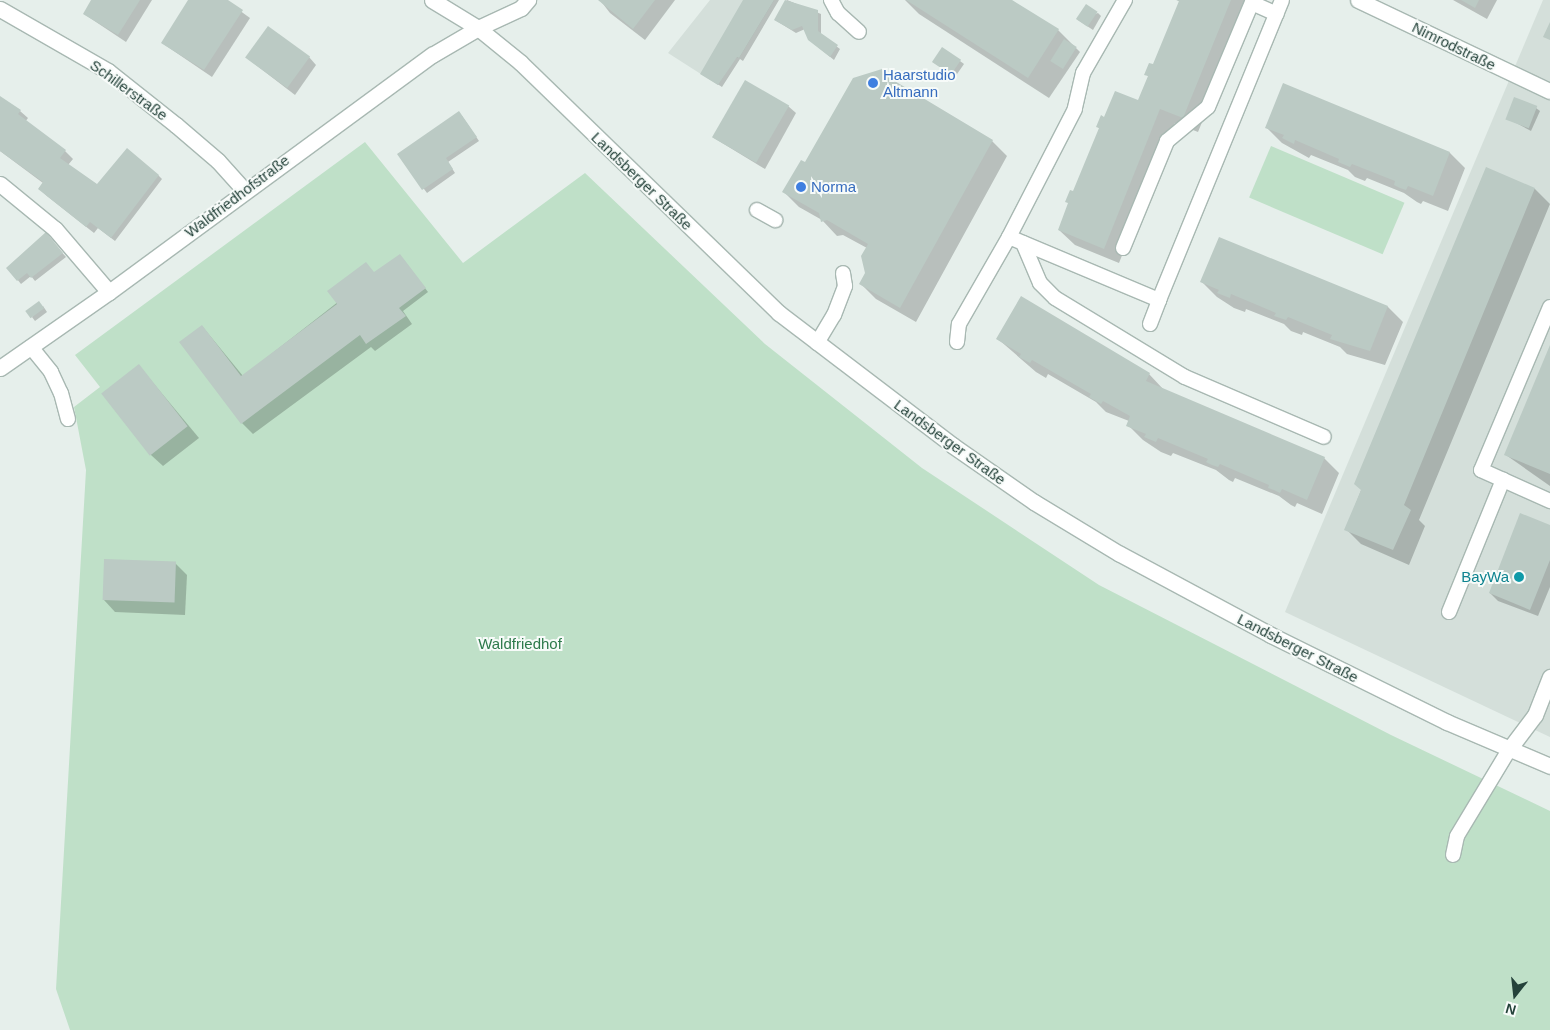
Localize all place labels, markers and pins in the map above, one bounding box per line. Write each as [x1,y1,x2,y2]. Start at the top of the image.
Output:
place label: Haarstudio Altmann [883,65,956,100]
marker: Haarstudio Altmann [867,77,879,89]
place label: Norma [811,178,856,196]
marker: Norma [795,181,807,193]
place label: BayWa [1461,568,1509,586]
marker: BayWa [1513,571,1525,583]

